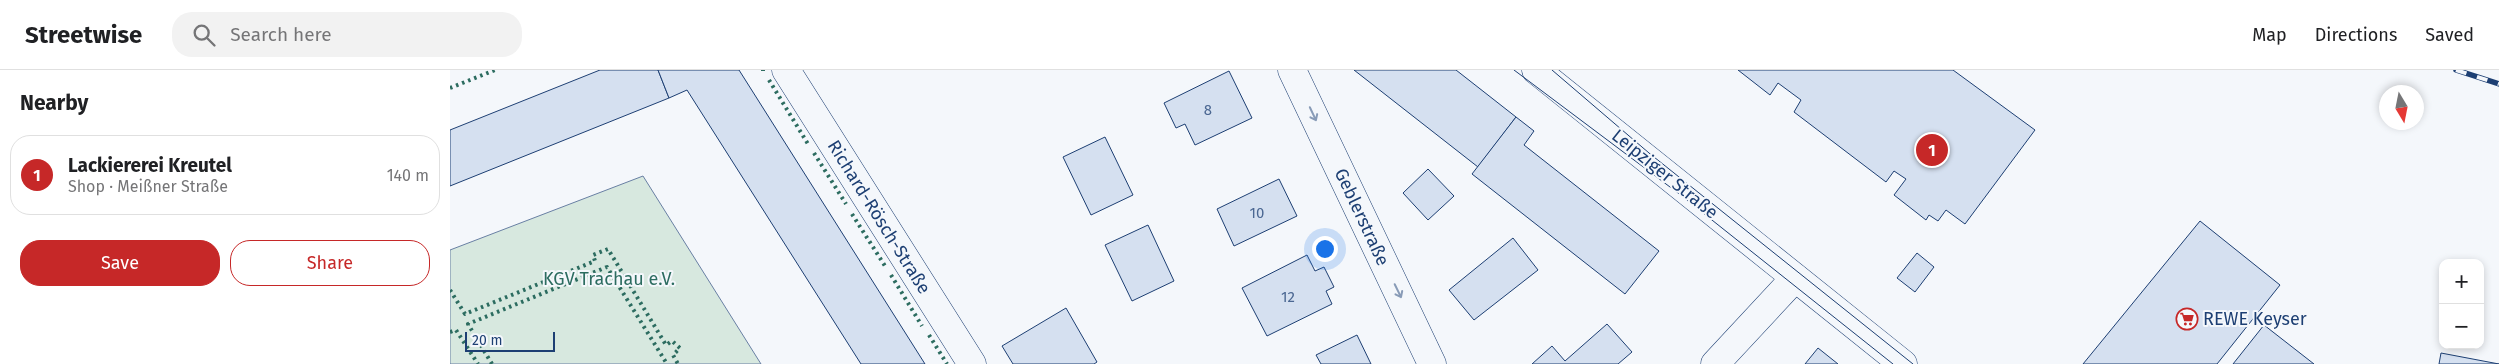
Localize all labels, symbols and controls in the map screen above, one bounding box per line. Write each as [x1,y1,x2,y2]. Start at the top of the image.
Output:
search box [172,12,522,57]
text: Streetwise [25,21,142,49]
icon: search [190,21,218,49]
text: Search here [230,23,332,46]
text: Map [2252,24,2287,46]
text: Directions [2315,24,2397,46]
text: Saved [2425,24,2474,46]
north arrow [2379,85,2424,130]
text: Nearby [20,90,88,116]
house number: 8 [1204,101,1212,119]
one-way arrow [1309,106,1318,121]
street label: Leipziger Straße [1607,124,1723,224]
pin: 1 [1916,131,1948,169]
street label: Richard-Rösch-Straße [823,136,935,298]
text: Lackiererei Kreutel [68,154,232,177]
street label: Geblerstraße [1330,165,1394,269]
text: 1 [33,166,41,185]
text: 140 m [387,166,429,185]
text: Shop · Meißner Straße [68,177,228,196]
house number: 10 [1250,204,1264,222]
your location [1312,236,1338,262]
button: Save [20,240,220,286]
button: Share [230,240,430,286]
map controls [2439,259,2484,349]
button: + [2439,259,2484,304]
park label: KGV Trachau e.V. [543,268,675,290]
one-way arrow [1393,283,1403,298]
house number: 12 [1281,288,1295,306]
button: − [2439,304,2484,349]
supermarket icon: REWE Keyser [2175,307,2199,331]
place label: REWE Keyser [2203,308,2307,330]
scale bar [465,329,555,352]
text: 20 m [472,332,502,349]

